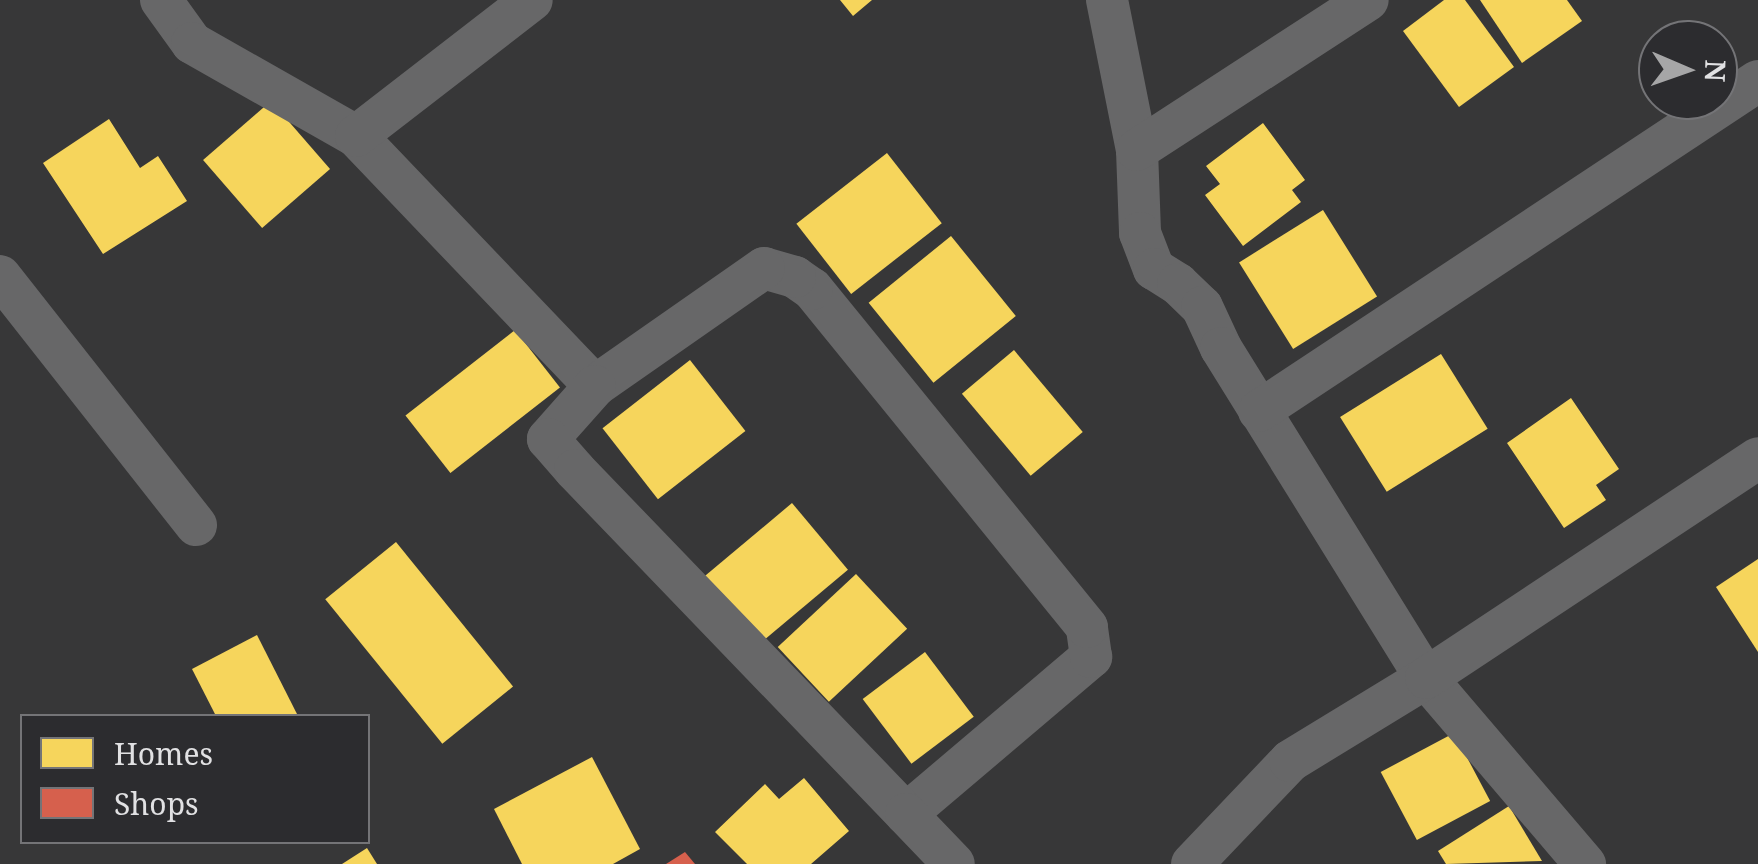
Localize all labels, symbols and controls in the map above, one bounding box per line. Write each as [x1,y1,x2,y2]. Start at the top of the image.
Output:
north arrow [1638,20,1738,120]
text: N [1697,59,1735,83]
legend [20,714,370,844]
text: Homes [114,733,213,774]
text: Shops [114,783,199,824]

